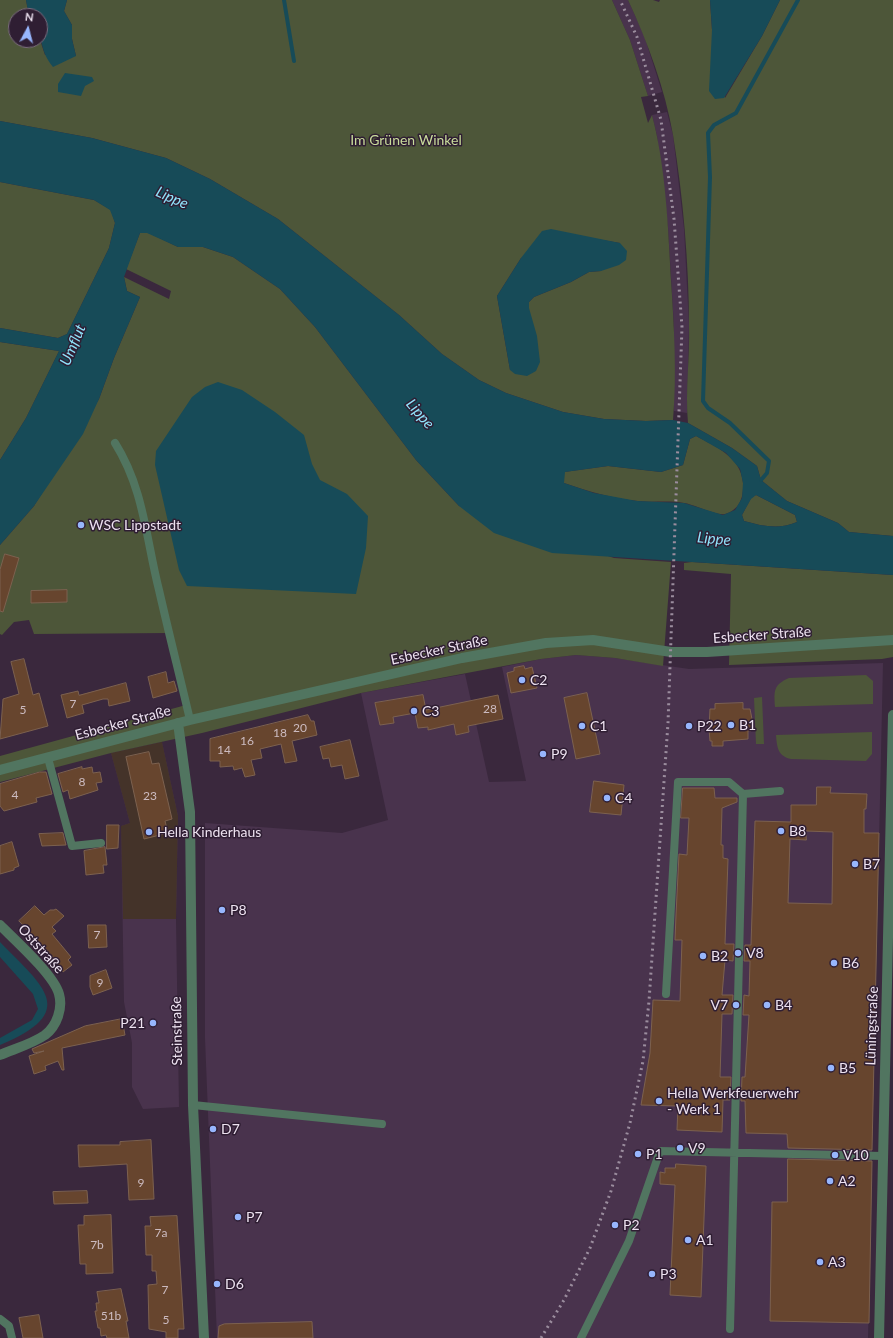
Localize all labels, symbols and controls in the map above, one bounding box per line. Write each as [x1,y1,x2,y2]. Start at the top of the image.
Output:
north arrow [8,8,48,48]
text: N [24,10,34,24]
park label: Im Grünen Winkel [350,132,462,148]
water label: Lippe [153,183,191,213]
water label: Umflut [56,322,90,368]
water label: Lippe [402,395,438,433]
place label: WSC Lippstadt [89,517,181,533]
marker: WSC Lippstadt [76,520,86,530]
water label: Lippe [696,529,732,549]
street label: Esbecker Straße [712,623,812,647]
street label: Esbecker Straße [389,632,489,668]
place label: C2 [530,672,547,688]
marker: C2 [517,675,527,685]
house number: 7 [70,697,76,711]
street label: Esbecker Straße [73,702,173,744]
house number: 28 [483,702,497,716]
house number: 5 [20,703,26,717]
place label: C3 [422,703,439,719]
marker: C3 [409,706,419,716]
place label: B1 [739,717,756,733]
place label: C1 [590,718,607,734]
place label: P22 [697,718,722,734]
marker: B1 [726,720,736,730]
house number: 20 [293,721,307,735]
marker: C1 [577,721,587,731]
marker: P22 [684,721,694,731]
house number: 18 [273,726,287,740]
house number: 16 [240,734,254,748]
house number: 14 [217,743,231,757]
place label: P9 [551,746,568,762]
marker: P9 [538,749,548,759]
house number: 8 [79,775,85,789]
house number: 4 [12,788,18,802]
house number: 23 [143,789,157,803]
place label: C4 [615,790,632,806]
marker: C4 [602,793,612,803]
place label: B8 [789,823,806,839]
place label: Hella Kinderhaus [157,824,261,840]
marker: B8 [776,826,786,836]
marker: Hella Kinderhaus [144,827,154,837]
place label: B7 [863,856,880,872]
marker: B7 [850,859,860,869]
place label: P8 [230,902,247,918]
marker: P8 [217,905,227,915]
street label: Oststraße [14,921,68,977]
house number: 7 [94,928,100,942]
place label: V8 [746,945,764,961]
place label: B2 [711,948,728,964]
marker: V8 [733,948,743,958]
marker: B2 [698,951,708,961]
place label: B6 [842,955,859,971]
marker: B6 [829,958,839,968]
house number: 9 [97,976,103,990]
street label: Lüningstraße [862,986,882,1066]
street label: Steinstraße [168,996,186,1066]
place label: V7 [710,997,728,1013]
place label: B4 [775,997,792,1013]
marker: V7 [731,1000,741,1010]
marker: B4 [762,1000,772,1010]
place label: P21 [120,1015,145,1031]
marker: P21 [148,1018,158,1028]
place label: B5 [839,1060,856,1076]
marker: B5 [826,1063,836,1073]
place label: Hella Werkfeuerwehr - Werk 1 [667,1085,799,1118]
marker: Hella Werkfeuerwehr - Werk 1 [654,1096,664,1106]
place label: D7 [221,1121,240,1137]
marker: D7 [208,1124,218,1134]
place label: V9 [688,1140,706,1156]
marker: V9 [675,1143,685,1153]
place label: P1 [646,1146,663,1162]
place label: V10 [843,1147,869,1163]
marker: P1 [633,1149,643,1159]
marker: V10 [830,1150,840,1160]
place label: A2 [838,1173,856,1189]
house number: 9 [138,1176,144,1190]
marker: A2 [825,1176,835,1186]
place label: P7 [246,1209,263,1225]
marker: P7 [233,1212,243,1222]
place label: P2 [623,1217,640,1233]
marker: P2 [610,1220,620,1230]
house number: 7a [155,1226,167,1240]
place label: A1 [696,1232,714,1248]
marker: A1 [683,1235,693,1245]
house number: 7b [90,1238,104,1252]
place label: A3 [828,1254,846,1270]
marker: A3 [815,1257,825,1267]
place label: P3 [660,1266,677,1282]
marker: P3 [647,1269,657,1279]
place label: D6 [225,1276,244,1292]
marker: D6 [212,1279,222,1289]
house number: 7 [162,1283,168,1297]
house number: 51b [101,1309,121,1323]
house number: 5 [163,1313,169,1327]

